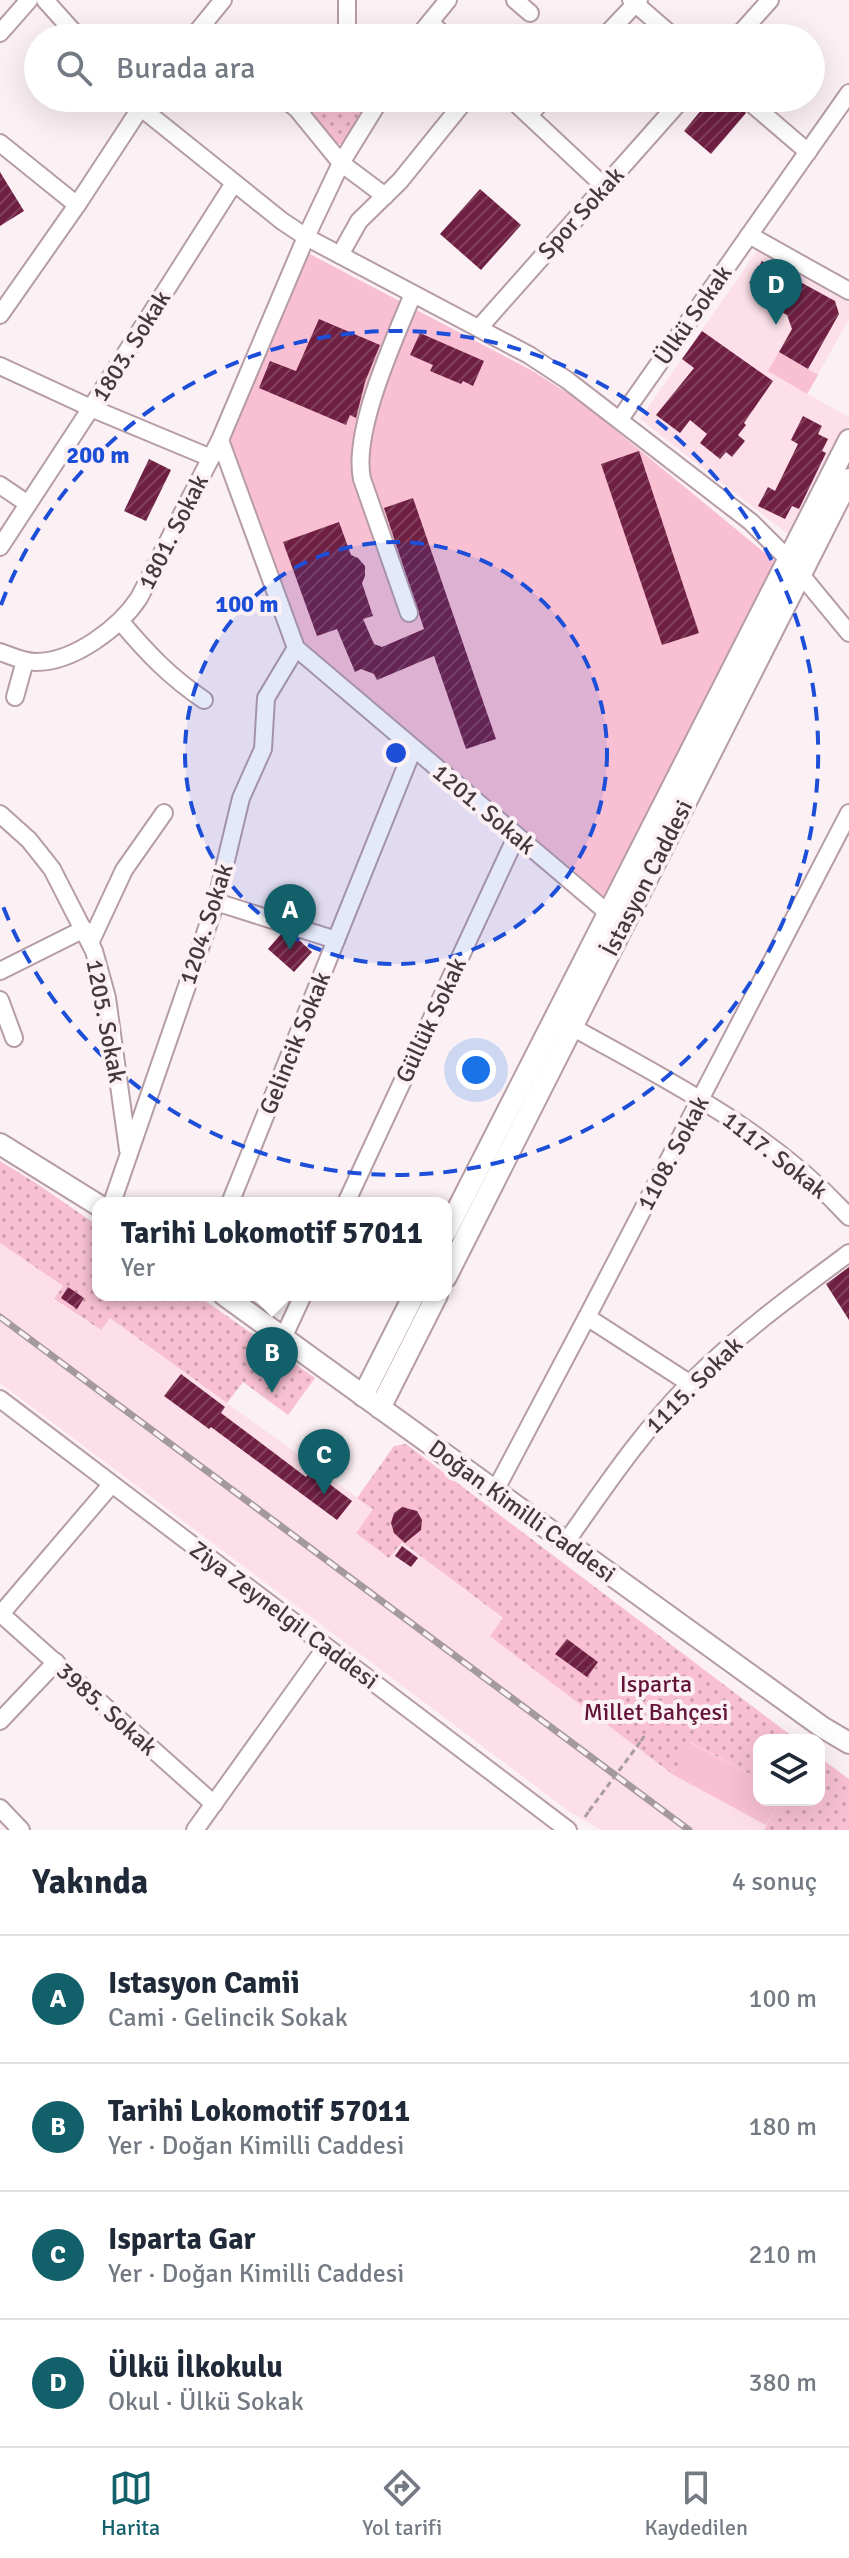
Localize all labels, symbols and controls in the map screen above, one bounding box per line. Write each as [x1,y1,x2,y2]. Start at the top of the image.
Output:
search box [24,24,825,112]
icon: search [52,46,96,90]
text: Burada ara [116,50,255,87]
street label: Spor Sokak [531,160,631,266]
street label: Ülkü Sokak [648,259,738,371]
pin: D [750,259,802,325]
street label: 1803. Sokak [85,285,177,407]
text: 200 m [66,440,130,470]
street label: 1801. Sokak [131,469,215,595]
text: 100 m [215,589,279,619]
centre of rings [382,739,410,767]
street label: 1201. Sokak [426,757,542,861]
street label: İstasyon Caddesi [595,795,699,961]
street label: 1204. Sokak [172,860,240,988]
pin: A [264,884,316,950]
street label: Güllük Sokak [389,953,473,1087]
street label: 1205. Sokak [79,957,133,1085]
street label: Gelincik Sokak [253,967,337,1119]
your location [456,1050,496,1090]
street label: 1108. Sokak [630,1091,716,1215]
street label: 1117. Sokak [716,1105,834,1205]
popup [92,1197,452,1301]
text: Tarihi Lokomotif 57011 [121,1215,423,1252]
text: Yer [121,1252,155,1284]
pin: B [246,1327,298,1393]
street label: 1115. Sokak [639,1330,749,1440]
pin: C [298,1429,350,1495]
street label: Doğan Kimilli Caddesi [423,1433,621,1589]
street label: Ziya Zeynelgil Caddesi [184,1534,384,1696]
street label: 3985. Sokak [50,1656,164,1762]
park label: Isparta Millet Bahçesi [583,1669,729,1727]
map controls [753,1734,825,1806]
button: layers [753,1734,825,1806]
text: Yakında [32,1861,148,1903]
text: 4 sonuç [732,1866,817,1898]
text: Istasyon Camii [108,1965,300,2002]
text: A [50,1983,66,2015]
text: 100 m [748,1983,817,2015]
text: Cami · Gelincik Sokak [108,2002,348,2034]
text: Tarihi Lokomotif 57011 [108,2093,410,2130]
text: B [50,2111,66,2143]
text: 180 m [748,2111,817,2143]
text: Yer · Doğan Kimilli Caddesi [108,2130,404,2162]
text: Isparta Gar [108,2221,255,2258]
text: C [50,2239,66,2271]
text: 210 m [748,2239,817,2271]
text: Yer · Doğan Kimilli Caddesi [108,2258,404,2290]
text: Ülkü İlkokulu [108,2349,283,2386]
text: D [49,2367,67,2399]
text: 380 m [748,2367,817,2399]
text: Okul · Ülkü Sokak [108,2386,304,2418]
tab: Harita [101,2466,160,2541]
tab: Yol tarifi [362,2466,442,2541]
tab: Kaydedilen [644,2466,748,2541]

